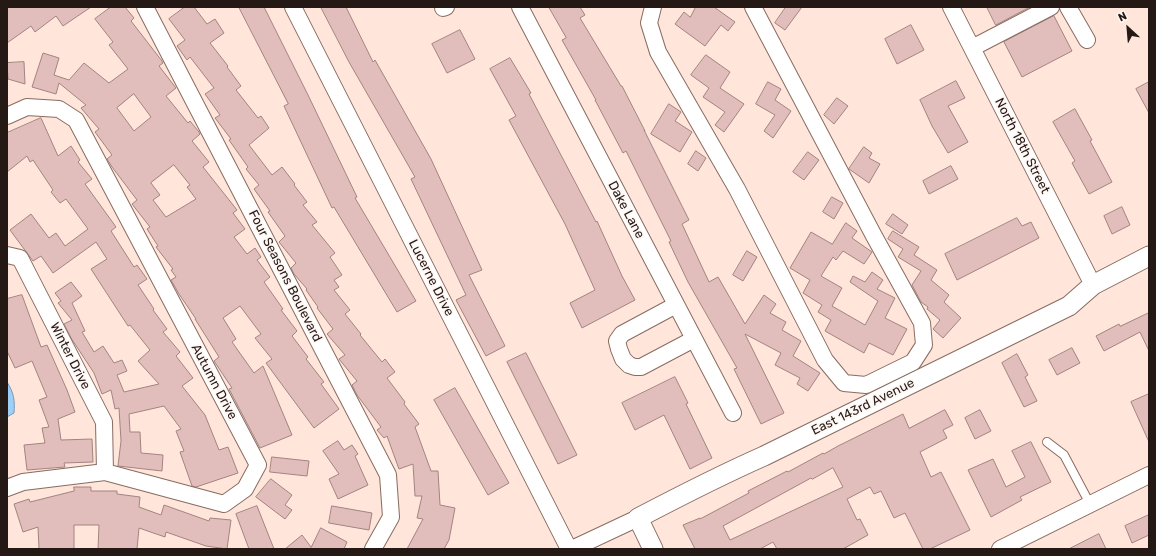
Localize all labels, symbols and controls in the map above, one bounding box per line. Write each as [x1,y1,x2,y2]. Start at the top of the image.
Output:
north arrow [1108,8,1148,48]
text: N [1116,9,1129,24]
street label: North 18th Street [991,96,1053,196]
street label: Dake Lane [604,179,648,241]
street label: Four Seasons Boulevard [245,207,325,345]
street label: Lucerne Drive [405,237,457,319]
street label: Winter Drive [46,320,94,392]
street label: Autumn Drive [188,342,240,422]
street label: East 143rd Avenue [809,375,917,439]

